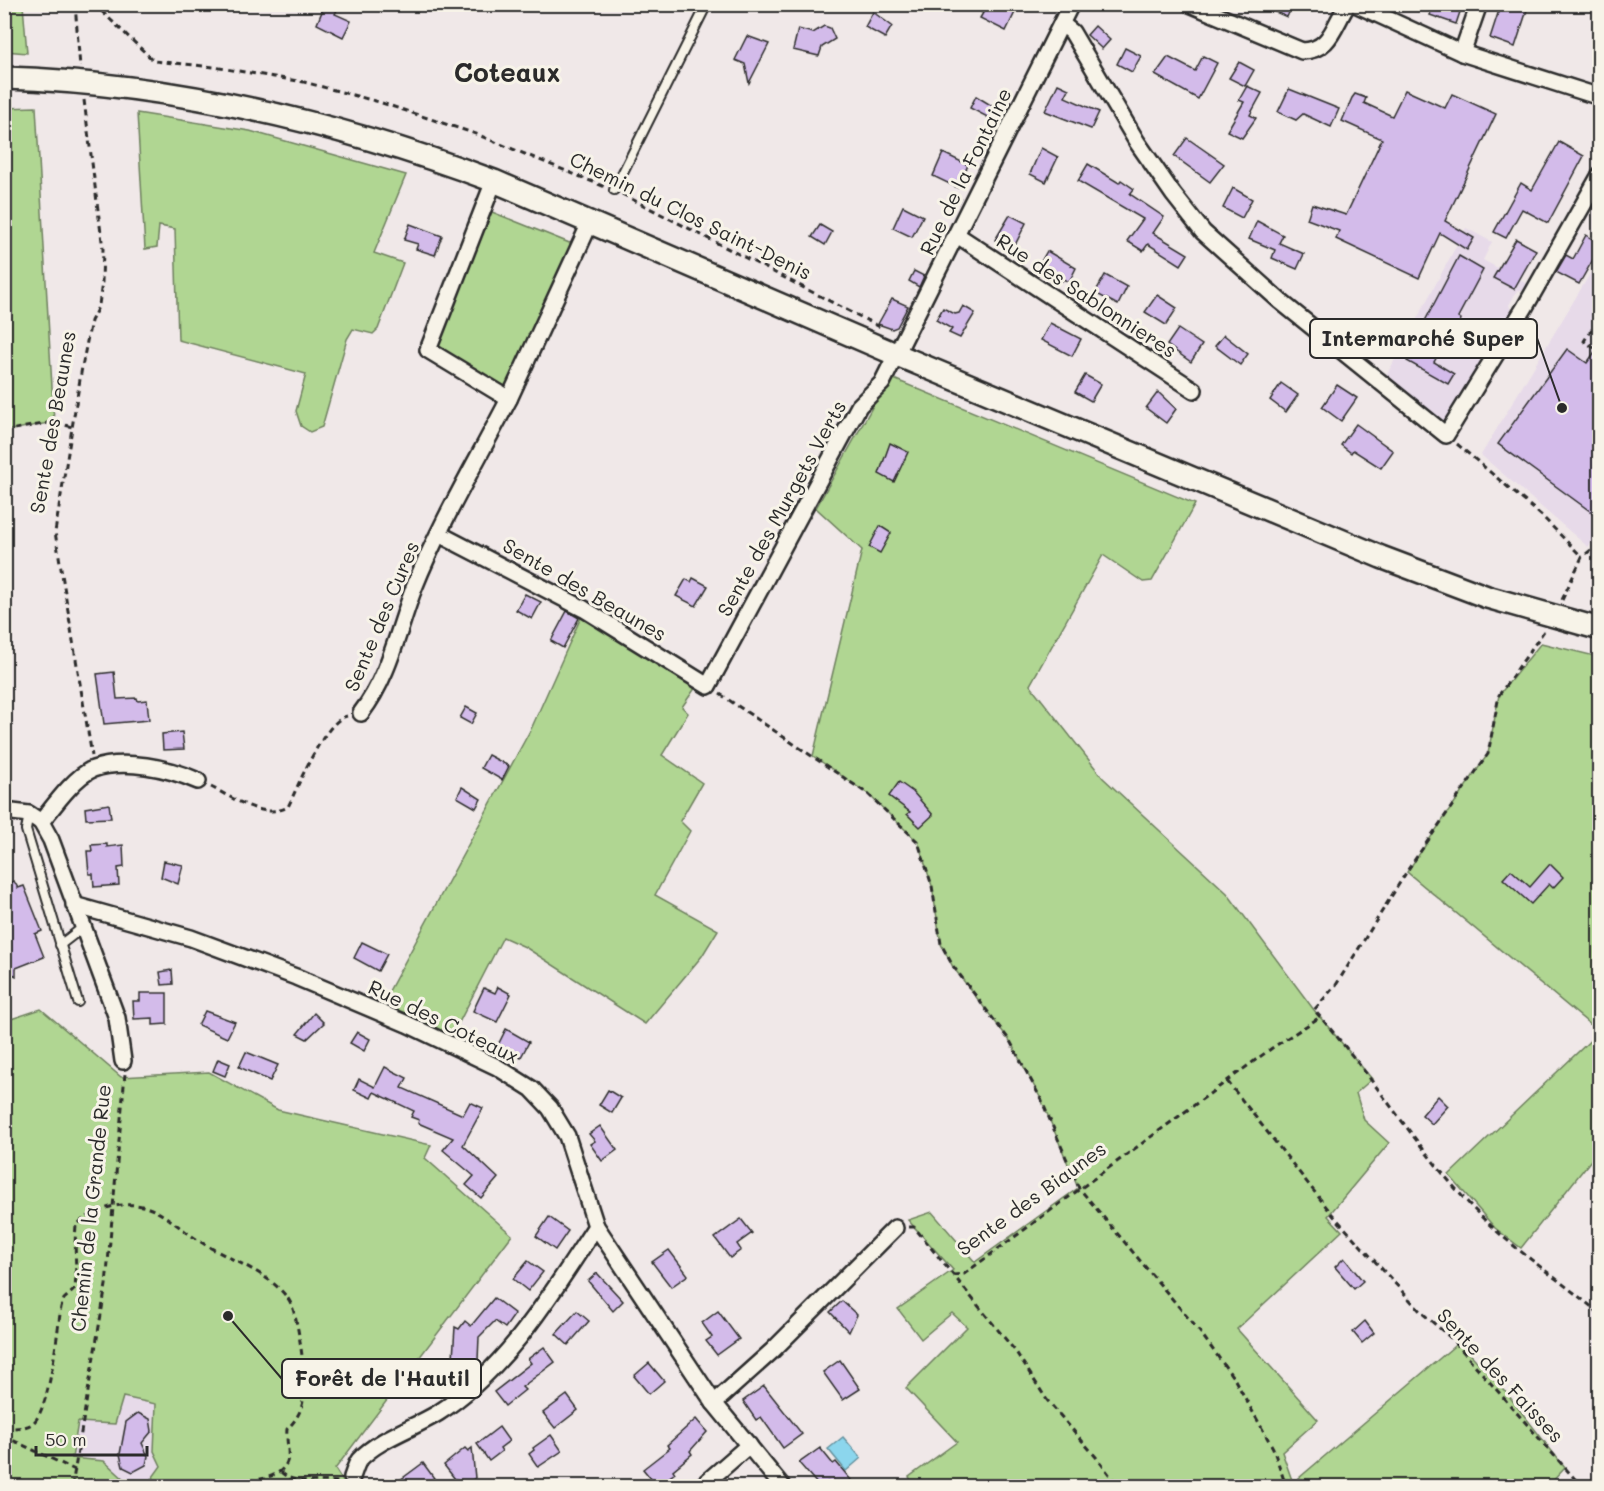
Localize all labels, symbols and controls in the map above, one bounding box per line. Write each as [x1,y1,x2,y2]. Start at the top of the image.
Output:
district label: Coteaux [454,55,560,89]
street label: Rue de la Fontaine [913,83,1017,259]
street label: Chemin du Clos Saint-Denis [566,145,816,285]
street label: Rue des Sablonnieres [992,227,1182,363]
callout: Intermarché Super [1310,319,1537,358]
text: Intermarché Super [1322,324,1524,351]
street label: Sente des Beaunes [23,329,81,515]
street label: Sente des Murgets Verts [711,395,851,621]
street label: Sente des Beaunes [498,532,672,646]
street label: Sente des Cures [338,537,424,695]
street label: Rue des Coteaux [364,973,524,1069]
street label: Chemin de la Grande Rue [64,1083,116,1333]
street label: Sente des Biaunes [951,1135,1111,1261]
street label: Sente des Faisses [1432,1302,1570,1448]
callout: Forêt de l'Hautil [282,1359,481,1398]
text: Forêt de l'Hautil [294,1364,470,1391]
scale bar [36,1419,147,1457]
text: 50 m [45,1427,87,1451]

